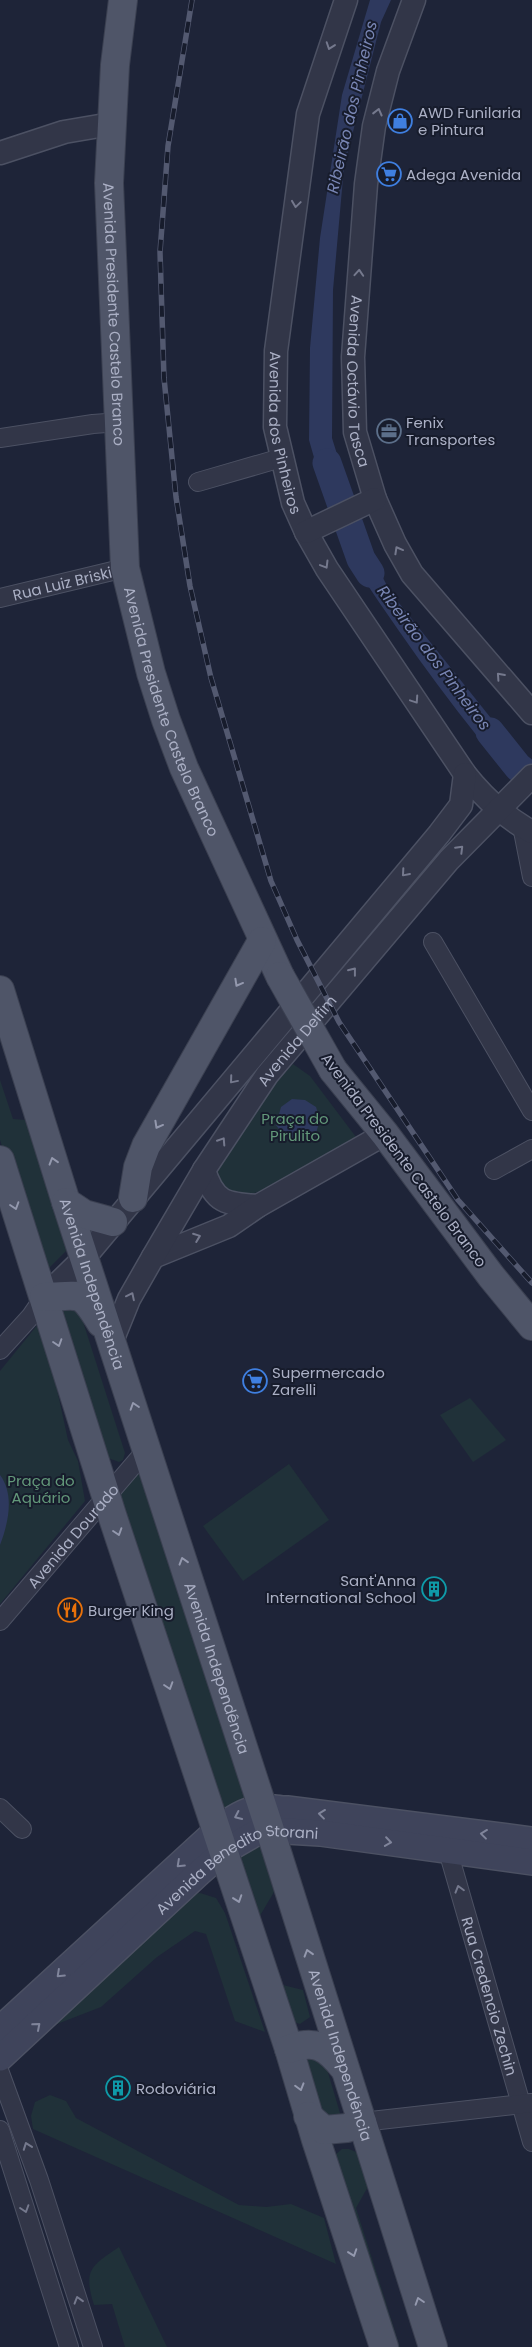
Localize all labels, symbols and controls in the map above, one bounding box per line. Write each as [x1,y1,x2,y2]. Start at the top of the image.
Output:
water label: Ribeirão dos Pinheiros [321,18,383,196]
one-way arrow [326,41,336,50]
place label: AWD Funilaria e Pintura [418,102,521,140]
one-way arrow [372,107,383,116]
shop icon: AWD Funilaria e Pintura [387,108,413,134]
supermarket icon: Adega Avenida [376,161,402,187]
place label: Adega Avenida [406,164,521,185]
street label: Avenida Presidente Castelo Branco [98,182,130,446]
one-way arrow [291,201,302,209]
one-way arrow [354,269,365,277]
street label: Avenida Octávio Tasca [342,294,375,470]
street label: Avenida dos Pinheiros [265,351,307,517]
place label: Fenix Transportes [406,412,495,450]
office icon: Fenix Transportes [376,418,402,444]
one-way arrow [395,546,405,555]
one-way arrow [319,559,329,568]
street label: Rua Luiz Briski [11,561,114,605]
water label: Ribeirão dos Pinheiros [372,581,496,735]
street label: Avenida Presidente Castelo Branco [119,584,225,840]
one-way arrow [496,673,505,682]
one-way arrow [409,695,419,704]
one-way arrow [454,845,463,854]
one-way arrow [403,867,411,876]
one-way arrow [348,968,356,977]
one-way arrow [234,978,244,987]
street label: Avenida Delfim [252,990,341,1090]
street label: Avenida Presidente Castelo Branco [316,1049,492,1271]
one-way arrow [230,1074,239,1083]
park label: Praça do Pirulito [261,1108,329,1146]
one-way arrow [154,1119,164,1128]
one-way arrow [216,1137,225,1147]
one-way arrow [49,1157,59,1165]
street label: Avenida Independência [55,1195,130,1372]
one-way arrow [9,1202,19,1210]
one-way arrow [193,1233,201,1243]
one-way arrow [125,1292,135,1301]
one-way arrow [53,1339,63,1347]
place label: Supermercado Zarelli [272,1362,385,1400]
supermarket icon: Supermercado Zarelli [242,1368,268,1394]
one-way arrow [129,1403,139,1411]
park label: Praça do Aquário [7,1470,75,1508]
street label: Avenida Dourado [22,1479,123,1592]
one-way arrow [112,1527,122,1535]
one-way arrow [178,1558,188,1566]
place label: Sant'Anna International School [266,1570,416,1608]
building icon: Sant'Anna International School [421,1576,447,1602]
street label: Avenida Independência [180,1579,255,1757]
restaurant icon: Burger King [57,1597,83,1623]
place label: Burger King [88,1600,174,1621]
one-way arrow [163,1681,173,1690]
one-way arrow [318,1809,326,1820]
one-way arrow [234,1810,243,1821]
street label: Avenida Benedito Storani [151,1819,319,1919]
one-way arrow [479,1829,487,1840]
one-way arrow [384,1837,392,1847]
one-way arrow [176,1858,185,1867]
one-way arrow [454,1885,464,1894]
one-way arrow [233,1894,243,1902]
street label: Rua Credencio Zechin [457,1914,523,2078]
one-way arrow [304,1949,314,1958]
street label: Avenida Independência [304,1966,378,2143]
one-way arrow [57,1968,66,1977]
one-way arrow [31,2023,40,2032]
building icon: Rodoviária [105,2075,131,2101]
place label: Rodoviária [136,2078,216,2099]
one-way arrow [294,2082,304,2090]
one-way arrow [23,2142,33,2151]
one-way arrow [20,2205,30,2213]
one-way arrow [348,2249,358,2257]
one-way arrow [74,2297,84,2305]
one-way arrow [414,2297,424,2305]

